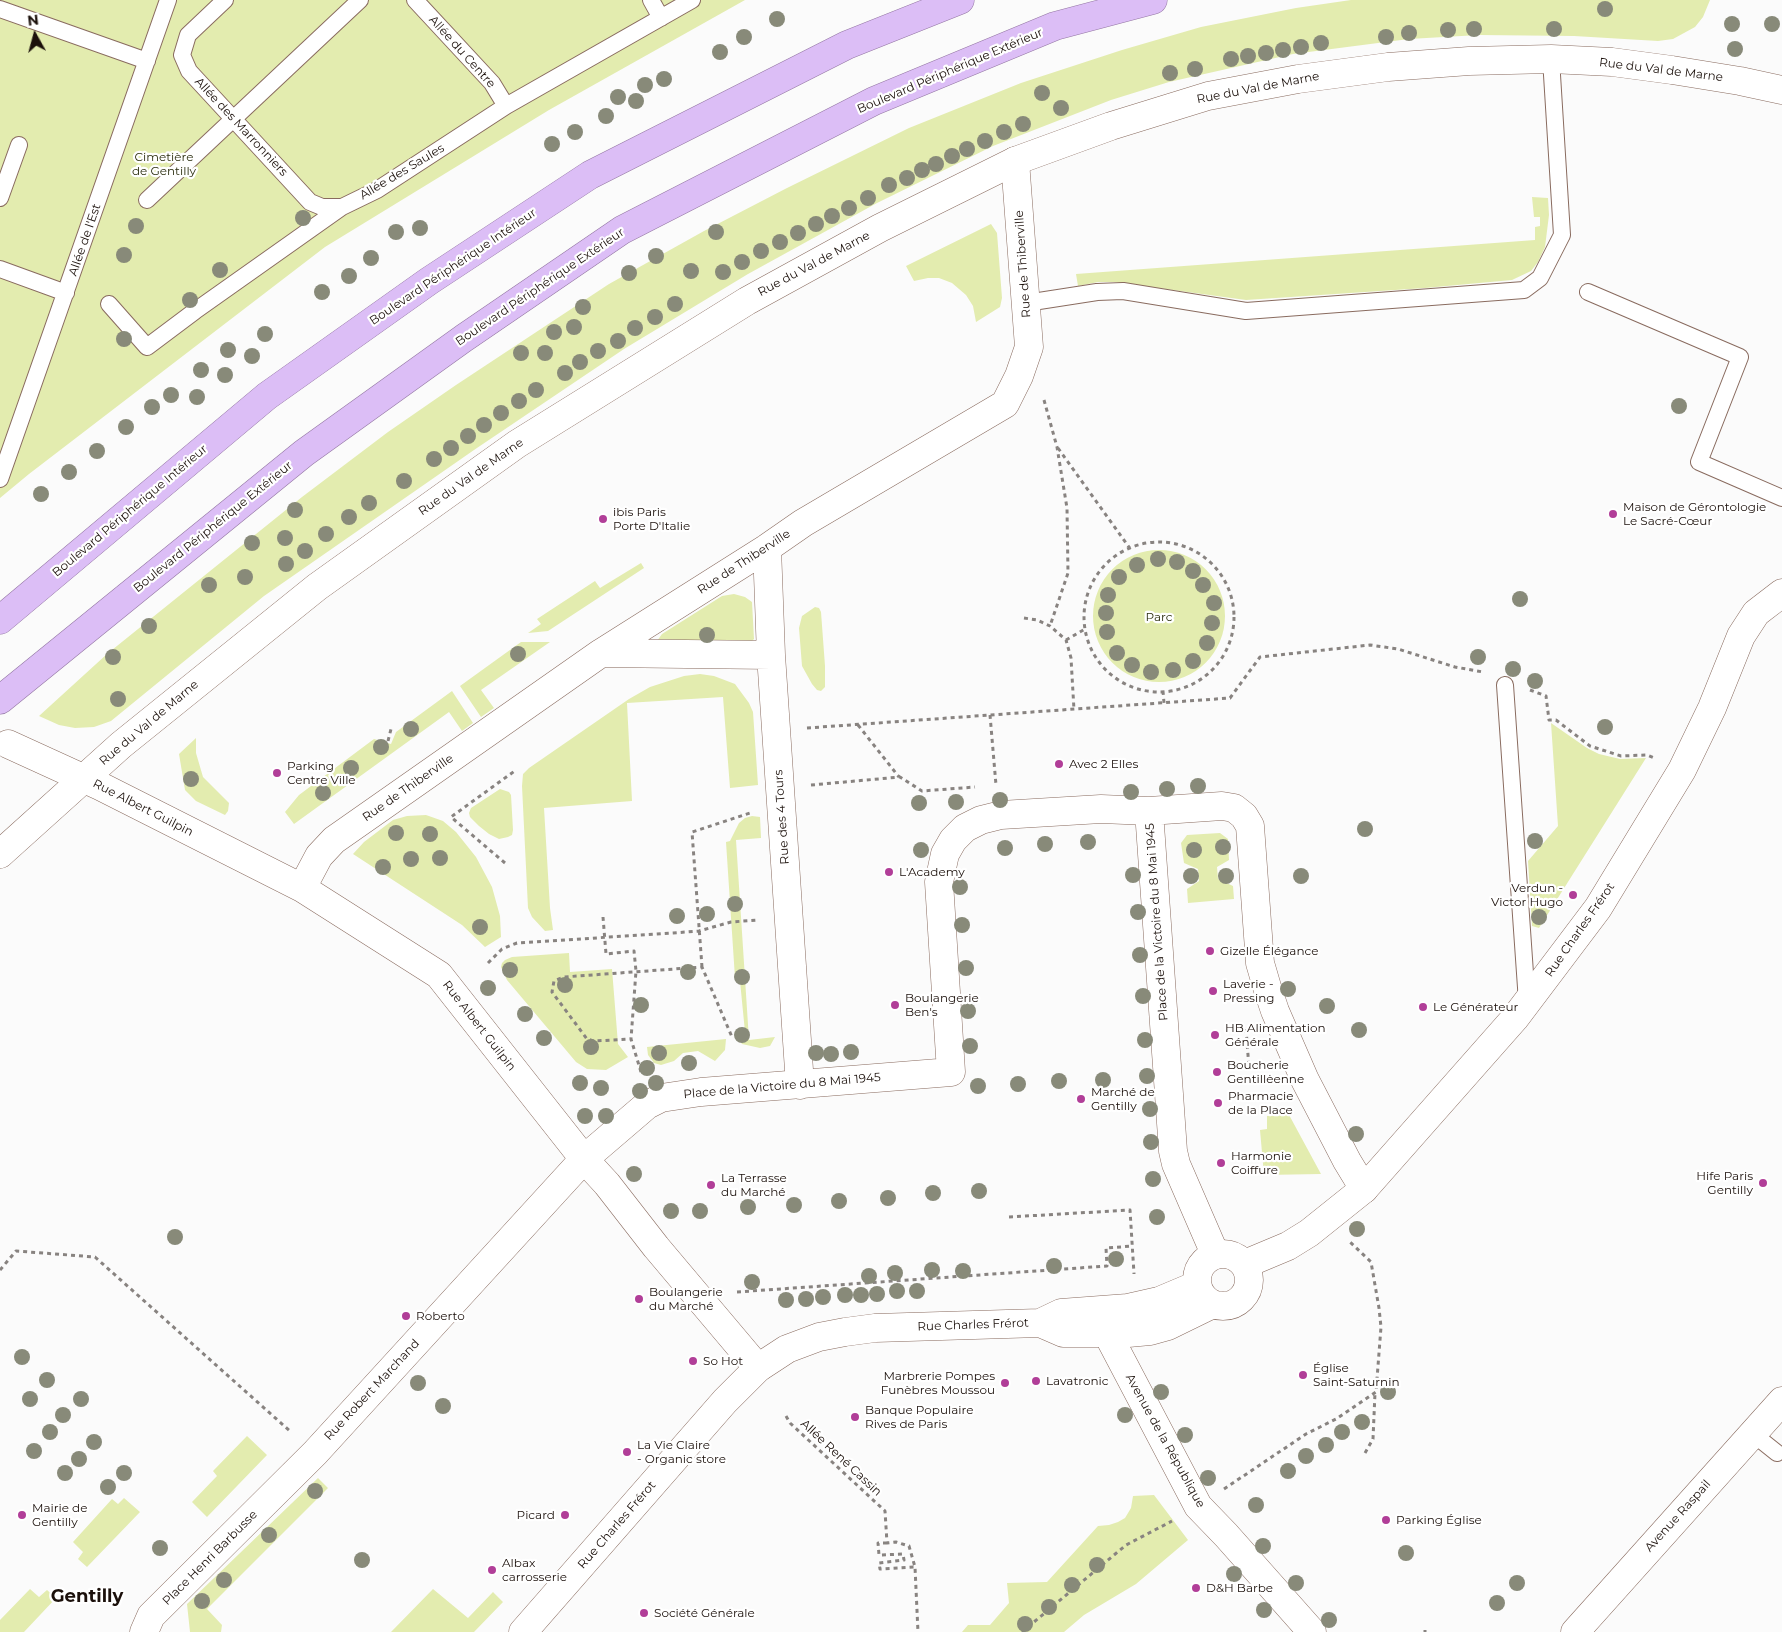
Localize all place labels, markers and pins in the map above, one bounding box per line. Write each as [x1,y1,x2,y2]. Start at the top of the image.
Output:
place label: Maison de Gérontologie Le Sacré-Cœur [1623,500,1766,528]
place label: ibis Paris Porte D'Italie [613,505,690,533]
marker: Maison de Gérontologie Le Sacré-Cœur [1607,508,1619,520]
marker: ibis Paris Porte D'Italie [597,513,609,525]
place label: Avec 2 Elles [1069,757,1138,771]
marker: Avec 2 Elles [1053,758,1065,770]
place label: Parking Centre Ville [287,759,356,787]
marker: Parking Centre Ville [271,767,283,779]
place label: L'Academy [899,865,965,879]
marker: L'Academy [883,866,895,878]
place label: Verdun - Victor Hugo [1491,881,1563,909]
marker: Verdun - Victor Hugo [1567,889,1579,901]
place label: Gizelle Élégance [1220,944,1318,958]
marker: Gizelle Élégance [1204,945,1216,957]
place label: Laverie - Pressing [1223,977,1275,1005]
marker: Laverie - Pressing [1207,985,1219,997]
place label: Boulangerie Ben's [905,991,979,1019]
marker: Boulangerie Ben's [889,999,901,1011]
place label: Le Générateur [1433,1000,1518,1014]
marker: Le Générateur [1417,1001,1429,1013]
place label: HB Alimentation Générale [1225,1021,1326,1049]
marker: HB Alimentation Générale [1209,1029,1221,1041]
place label: Boucherie Gentillėenne [1227,1058,1304,1086]
marker: Boucherie Gentillėenne [1211,1066,1223,1078]
place label: Marché de Gentilly [1091,1085,1155,1113]
place label: Pharmacie de la Place [1228,1089,1293,1117]
marker: Marché de Gentilly [1075,1093,1087,1105]
marker: Pharmacie de la Place [1212,1097,1224,1109]
place label: Harmonie Coiffure [1231,1149,1291,1177]
marker: Harmonie Coiffure [1215,1157,1227,1169]
place label: Hife Paris Gentilly [1696,1169,1753,1197]
place label: La Terrasse du Marché [721,1171,787,1199]
marker: Hife Paris Gentilly [1757,1177,1769,1189]
marker: La Terrasse du Marché [705,1179,717,1191]
place label: Boulangerie du Marché [649,1285,723,1313]
marker: Boulangerie du Marché [633,1293,645,1305]
place label: Roberto [416,1309,465,1323]
marker: Roberto [400,1310,412,1322]
place label: So Hot [703,1354,743,1368]
marker: So Hot [687,1355,699,1367]
place label: Église Saint-Saturnin [1313,1361,1399,1389]
place label: Marbrerie Pompes Funèbres Moussou [881,1369,995,1397]
marker: Église Saint-Saturnin [1297,1369,1309,1381]
place label: Lavatronic [1046,1374,1109,1388]
marker: Lavatronic [1030,1375,1042,1387]
marker: Marbrerie Pompes Funèbres Moussou [999,1377,1011,1389]
place label: Banque Populaire Rives de Paris [865,1403,973,1431]
marker: Banque Populaire Rives de Paris [849,1411,861,1423]
place label: La Vie Claire - Organic store [637,1438,726,1466]
marker: La Vie Claire - Organic store [621,1446,633,1458]
place label: Mairie de Gentilly [32,1501,87,1529]
place label: Picard [517,1508,555,1522]
marker: Mairie de Gentilly [16,1509,28,1521]
marker: Picard [559,1509,571,1521]
place label: Parking Église [1396,1513,1482,1527]
marker: Parking Église [1380,1514,1392,1526]
place label: Albax carrosserie [502,1556,567,1584]
marker: Albax carrosserie [486,1564,498,1576]
place label: D&H Barbe [1206,1581,1273,1595]
marker: D&H Barbe [1190,1582,1202,1594]
place label: Société Générale [654,1606,755,1620]
marker: Société Générale [638,1607,650,1619]

